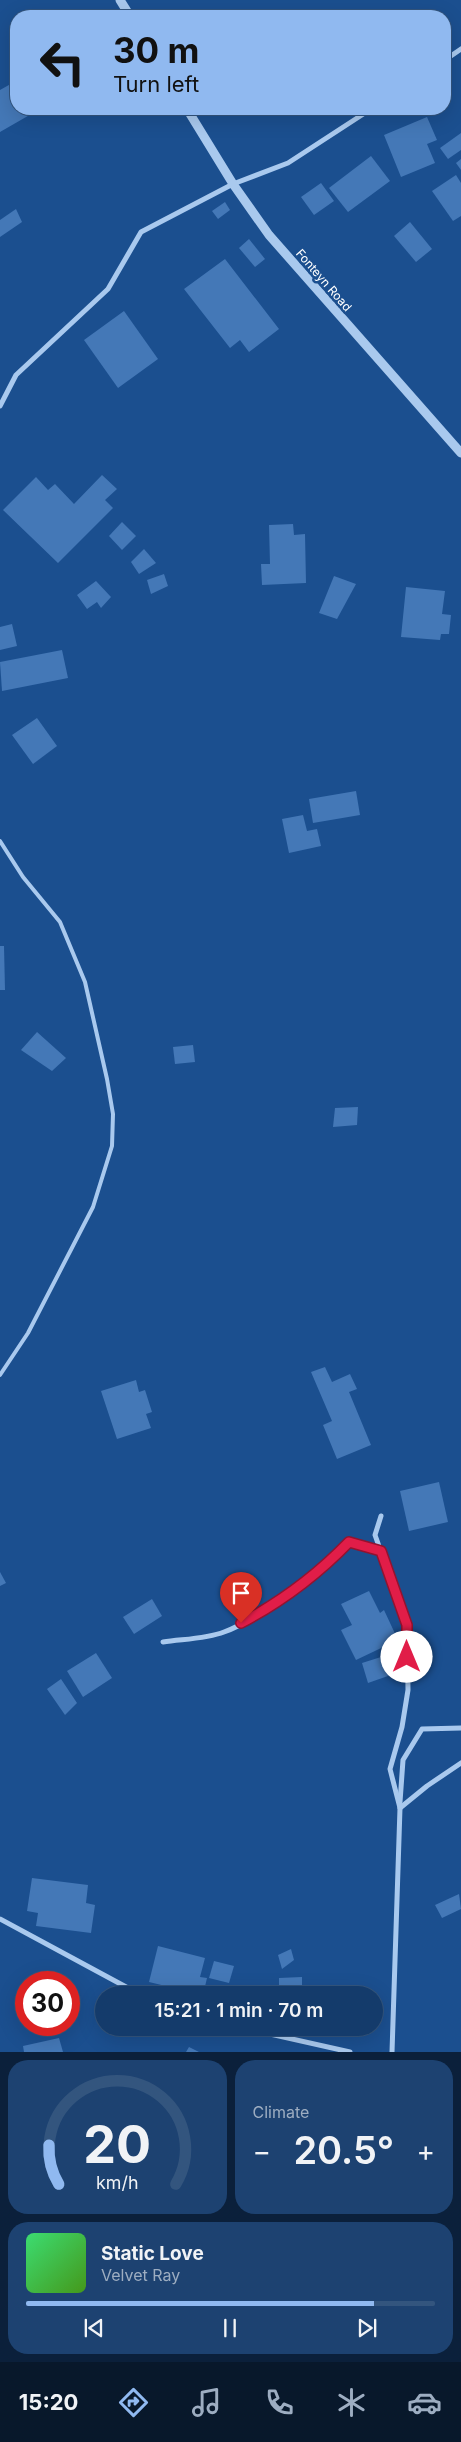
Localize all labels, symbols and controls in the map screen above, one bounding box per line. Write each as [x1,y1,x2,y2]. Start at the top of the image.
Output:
text: 30 m [113,29,199,71]
icon: left [30,30,95,95]
text: Turn left [113,71,199,97]
street label: Fonteyn Road [293,246,355,314]
pin [220,1572,262,1623]
icon: arrive [227,1579,255,1607]
position arrow [380,1630,432,1682]
speed limit sign: 30 [15,1971,80,2036]
text: 15:21 · 1 min · 70 m [155,1999,323,2022]
text: Climate [253,2102,309,2122]
text: 20 [83,2113,151,2176]
text: 20.5° [293,2127,394,2173]
text: − [253,2134,271,2168]
text: + [416,2134,435,2168]
text: km/h [96,2172,138,2193]
text: Static Love [101,2242,204,2265]
text: Velvet Ray [101,2265,180,2285]
icon: previous [80,2314,108,2342]
icon: pause [216,2314,244,2342]
icon: next [353,2314,381,2342]
icon: directions [116,2385,151,2420]
icon: music [189,2385,224,2420]
icon: phone [262,2385,297,2420]
icon: climate [334,2385,369,2420]
icon: car [407,2385,442,2420]
text: 15:20 [19,2389,78,2415]

